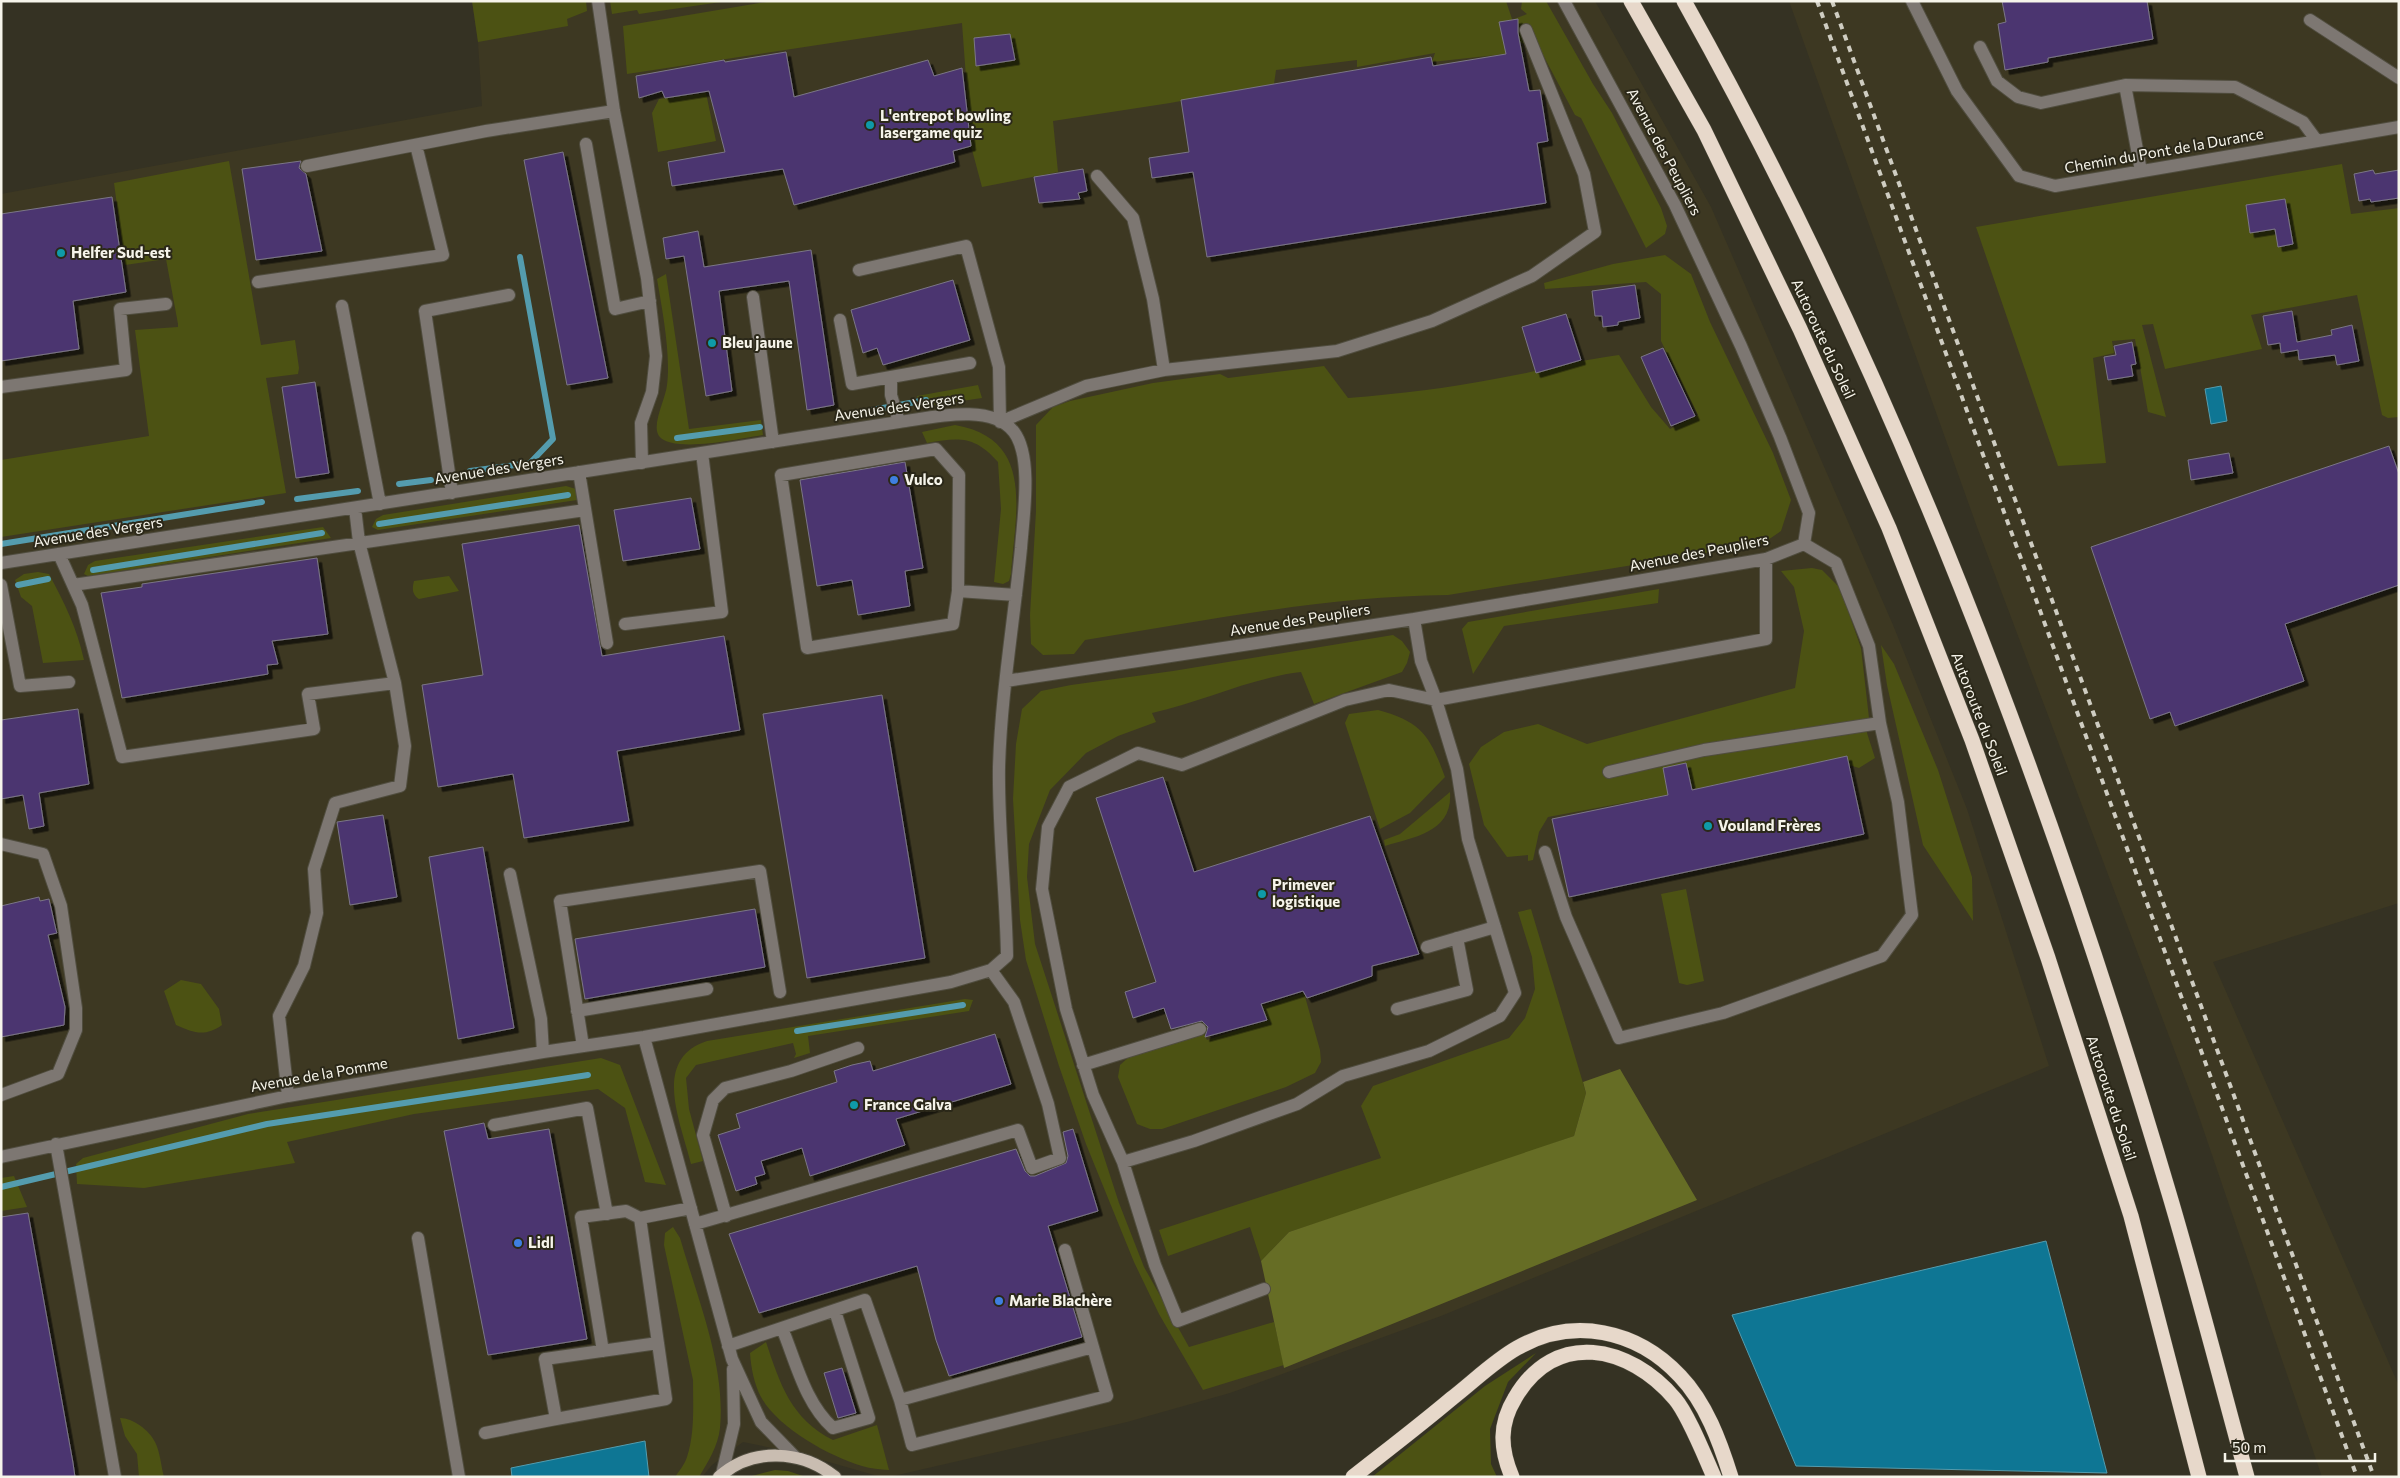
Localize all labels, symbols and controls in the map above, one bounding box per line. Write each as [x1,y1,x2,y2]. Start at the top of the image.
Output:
street label: Avenue des Peupliers [1624,85,1706,218]
place label: L'entrepot bowling lasergame quiz [880,106,1011,141]
marker: L'entrepot bowling lasergame quiz [864,119,876,131]
street label: Chemin du Pont de la Durance [2063,124,2265,176]
place label: Helfer Sud-est [71,243,171,261]
marker: Helfer Sud-est [55,247,67,259]
street label: Autoroute du Soleil [1788,276,1860,402]
place label: Bleu jaune [722,333,793,351]
marker: Bleu jaune [706,337,718,349]
street label: Avenue des Vergers [833,388,965,424]
street label: Avenue des Vergers [433,449,565,487]
place label: Vulco [904,470,943,488]
marker: Vulco [888,474,900,486]
street label: Avenue des Vergers [32,512,164,550]
street label: Avenue des Peupliers [1628,530,1770,574]
street label: Avenue des Peupliers [1229,599,1371,639]
street label: Autoroute du Soleil [1948,649,2012,778]
place label: Vouland Frères [1718,816,1821,834]
marker: Vouland Frères [1702,820,1714,832]
place label: Primever logistique [1272,875,1340,910]
marker: Primever logistique [1256,888,1268,900]
street label: Autoroute du Soleil [2083,1033,2141,1163]
street label: Avenue de la Pomme [249,1053,389,1095]
place label: France Galva [864,1095,952,1113]
marker: France Galva [848,1099,860,1111]
place label: Lidl [528,1233,554,1251]
marker: Lidl [512,1237,524,1249]
place label: Marie Blachère [1009,1291,1112,1309]
marker: Marie Blachère [993,1295,1005,1307]
scale bar [2225,1430,2375,1462]
text: 50 m [2232,1438,2266,1456]

